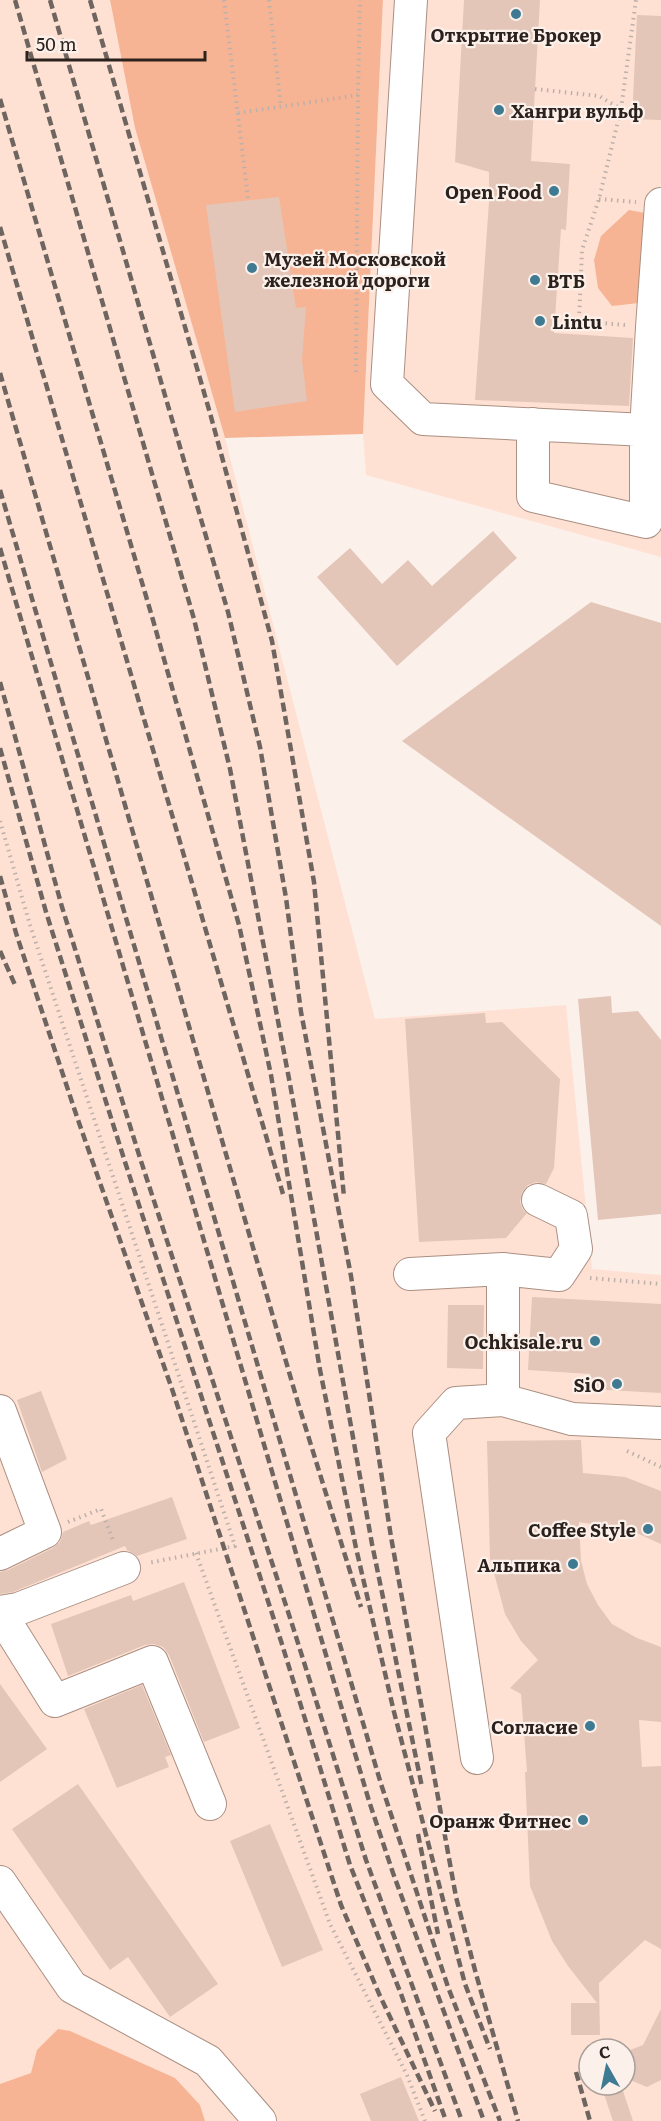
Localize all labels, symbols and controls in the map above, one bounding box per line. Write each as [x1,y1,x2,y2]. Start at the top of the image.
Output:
marker: Открытие Брокер [509,7,523,21]
place label: Открытие Брокер [431,21,602,48]
scale bar [27,24,206,62]
text: 50 m [36,30,77,57]
place label: Хангри вульф [511,97,644,124]
marker: Хангри вульф [492,103,506,117]
place label: Open Food [445,178,542,205]
marker: Open Food [547,184,561,198]
place label: Музей Московской железной дороги [264,245,446,293]
marker: Музей Московской железной дороги [245,261,259,275]
place label: ВТБ [547,267,585,294]
marker: ВТБ [528,273,542,287]
place label: Lintu [552,308,602,335]
marker: Lintu [533,314,547,328]
place label: Ochkisale.ru [464,1328,583,1355]
marker: Ochkisale.ru [588,1334,602,1348]
place label: SiO [573,1371,605,1398]
marker: SiO [610,1377,624,1391]
place label: Coffee Style [528,1516,636,1543]
marker: Coffee Style [641,1522,655,1536]
place label: Альпика [477,1551,562,1578]
marker: Альпика [566,1557,580,1571]
place label: Согласие [491,1713,578,1740]
marker: Согласие [583,1719,597,1733]
place label: Оранж Фитнес [429,1807,571,1834]
marker: Оранж Фитнес [576,1813,590,1827]
north arrow [577,2037,637,2097]
text: С [597,2038,612,2064]

